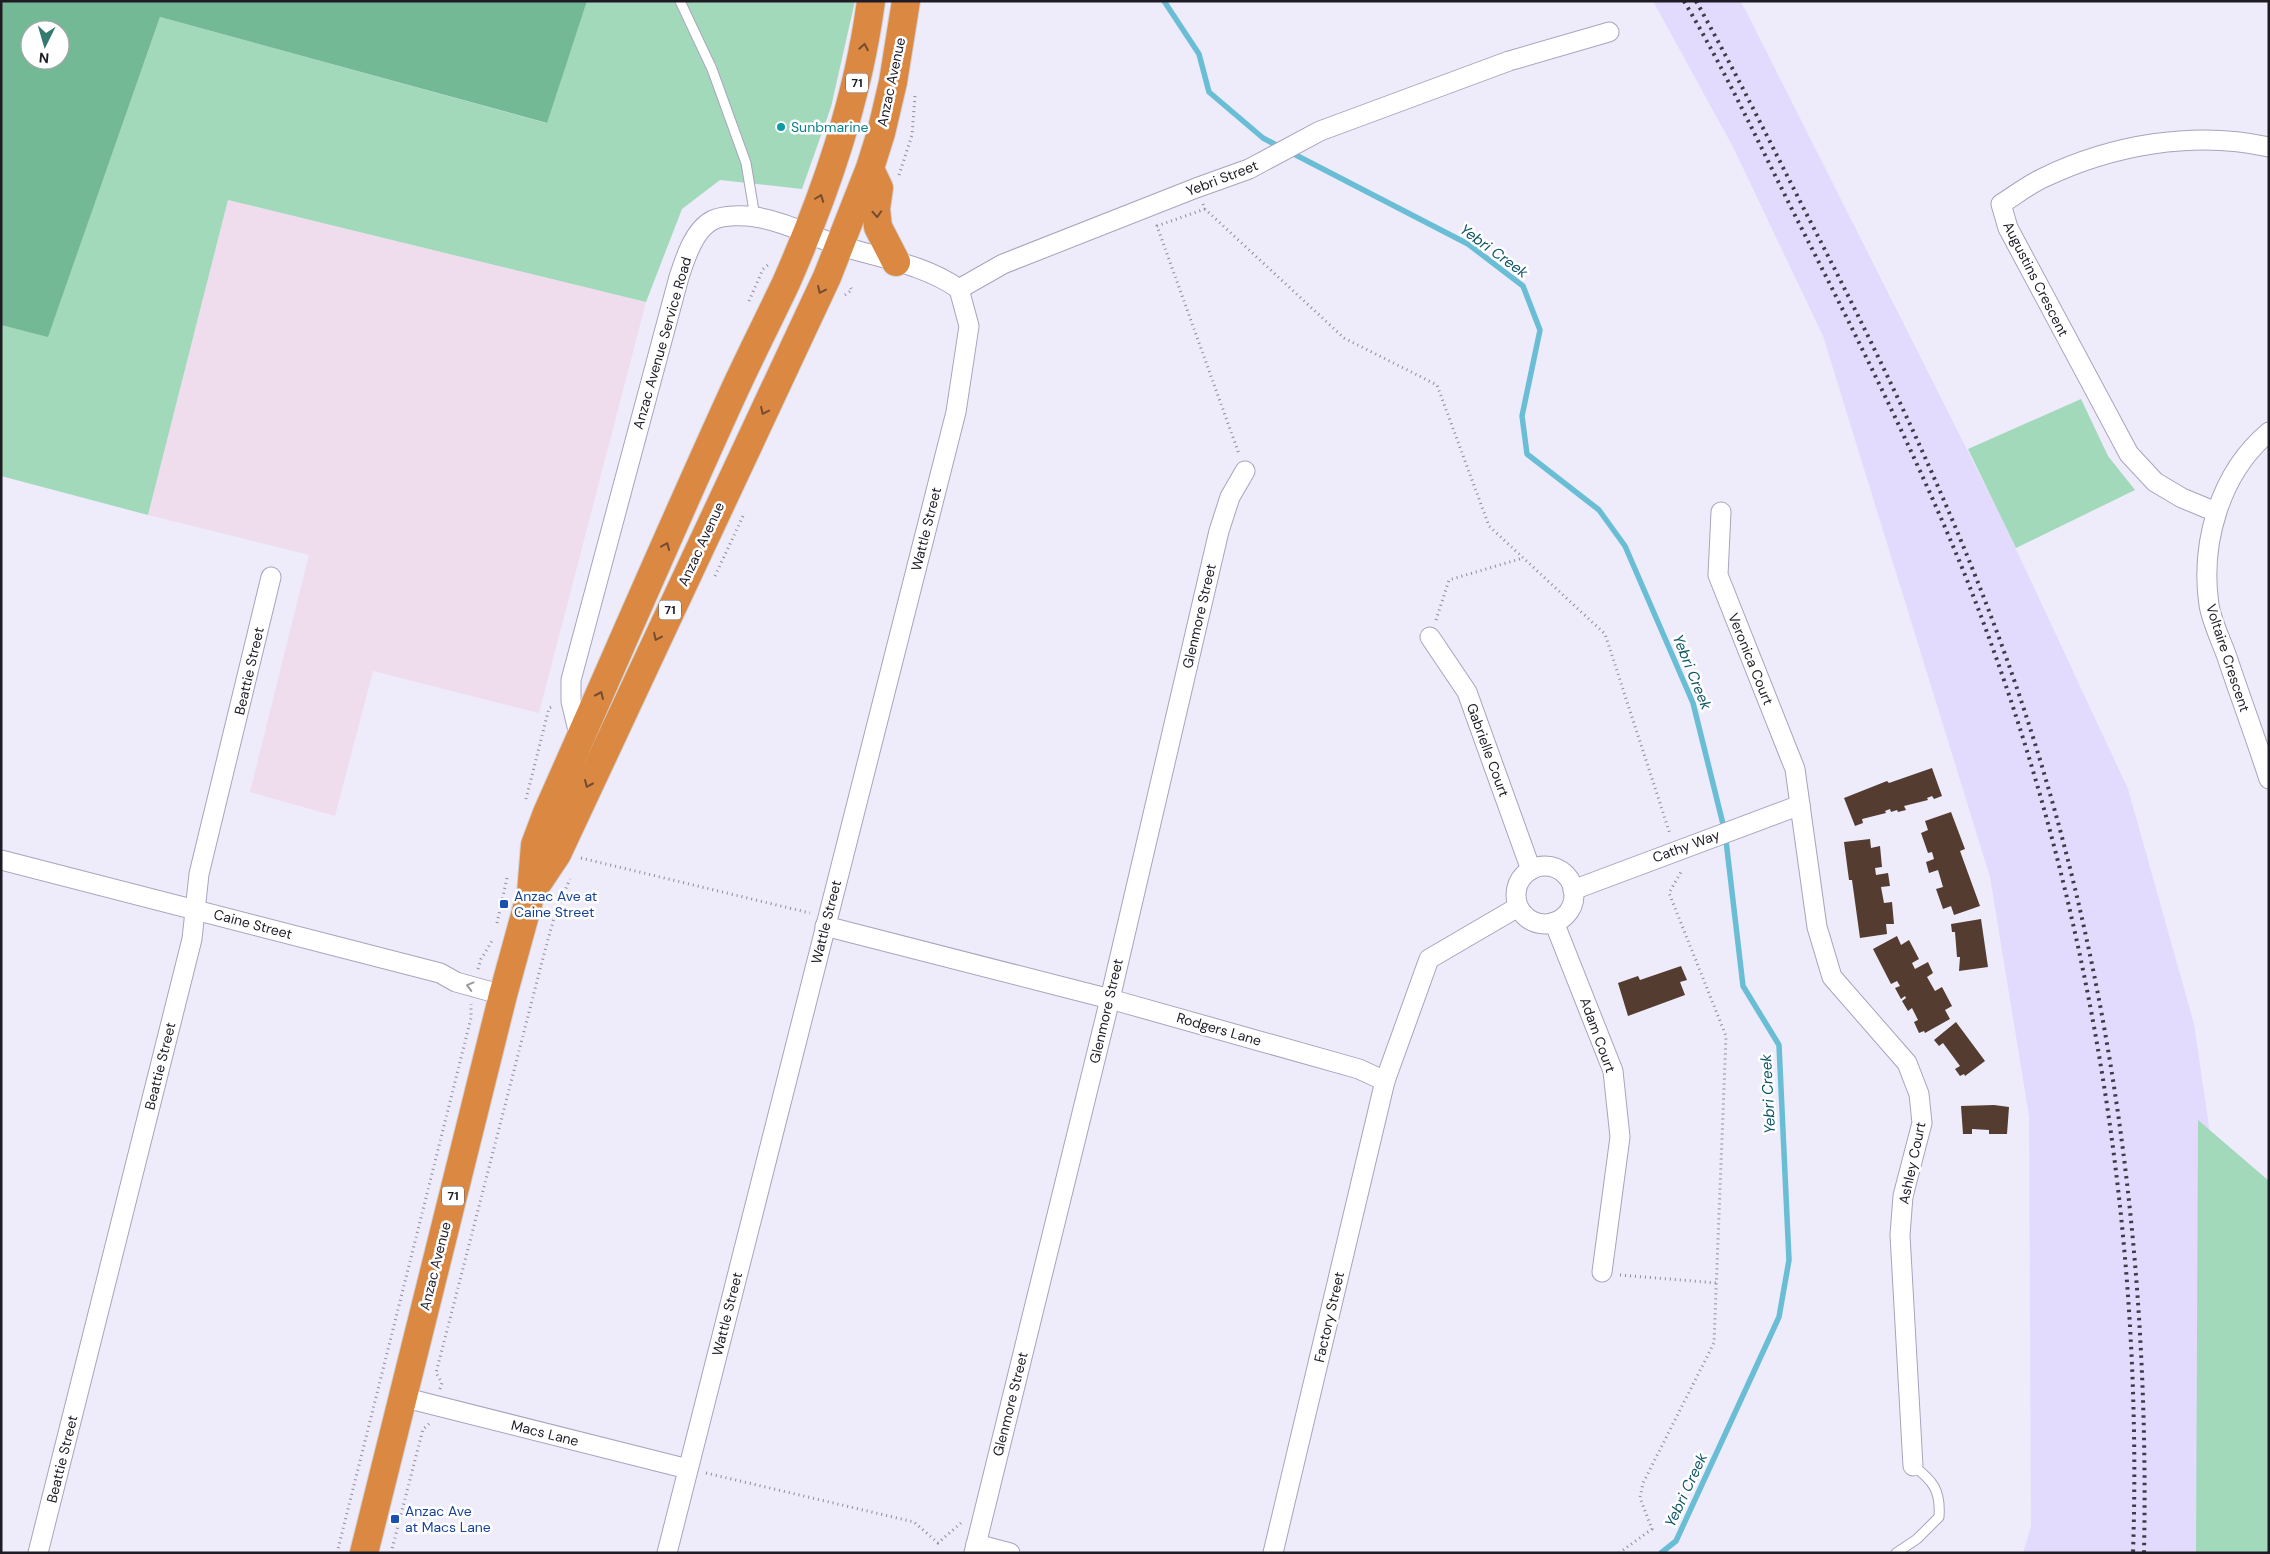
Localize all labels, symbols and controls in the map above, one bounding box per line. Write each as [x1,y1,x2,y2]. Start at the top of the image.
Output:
north arrow [20,20,70,70]
street label: Anzac Avenue [873,36,909,128]
one-way arrow [858,43,868,52]
text: N [38,49,50,67]
road number: 71 [846,74,868,92]
place label: Sunbmarine [791,118,869,136]
marker: Sunbmarine [775,121,787,133]
street label: Yebri Street [1184,156,1260,200]
one-way arrow [814,194,825,203]
one-way arrow [872,210,882,218]
street label: Augustins Crescent [1999,218,2073,340]
water label: Yebri Creek [1456,219,1532,283]
street label: Anzac Avenue Service Road [629,255,695,431]
one-way arrow [816,285,827,294]
one-way arrow [759,406,770,415]
street label: Wattle Street [907,485,945,573]
street label: Anzac Avenue [674,499,728,589]
one-way arrow [660,542,671,551]
street label: Glenmore Street [1178,562,1220,670]
road number: 71 [659,600,681,620]
street label: Voltaire Crescent [2202,602,2254,714]
street label: Veronica Court [1724,610,1778,708]
street label: Beattie Street [230,625,268,717]
water label: Yebri Creek [1668,631,1716,713]
one-way arrow [653,632,664,641]
one-way arrow [594,691,604,700]
street label: Gabrielle Court [1463,701,1513,799]
one-way arrow [585,779,595,788]
street label: Cathy Way [1650,825,1722,866]
street label: Wattle Street [807,878,845,966]
place label: Anzac Ave at Caine Street [514,887,597,921]
marker: Anzac Ave at Caine Street [498,898,510,910]
street label: Caine Street [212,905,294,943]
street label: Glenmore Street [1085,957,1127,1065]
one-way arrow [467,982,475,992]
street label: Adam Court [1576,995,1620,1075]
street label: Rodgers Lane [1175,1008,1264,1050]
street label: Beattie Street [140,1020,180,1112]
water label: Yebri Creek [1756,1053,1780,1134]
street label: Ashley Court [1894,1120,1930,1206]
road number: 71 [442,1186,464,1206]
street label: Anzac Avenue [415,1220,455,1312]
street label: Wattle Street [708,1270,746,1358]
street label: Factory Street [1310,1270,1348,1364]
street label: Glenmore Street [988,1350,1032,1458]
street label: Beattie Street [42,1413,82,1505]
street label: Macs Lane [509,1416,581,1450]
water label: Yebri Creek [1660,1449,1712,1530]
place label: Anzac Ave at Macs Lane [405,1502,491,1536]
marker: Anzac Ave at Macs Lane [389,1513,401,1525]

